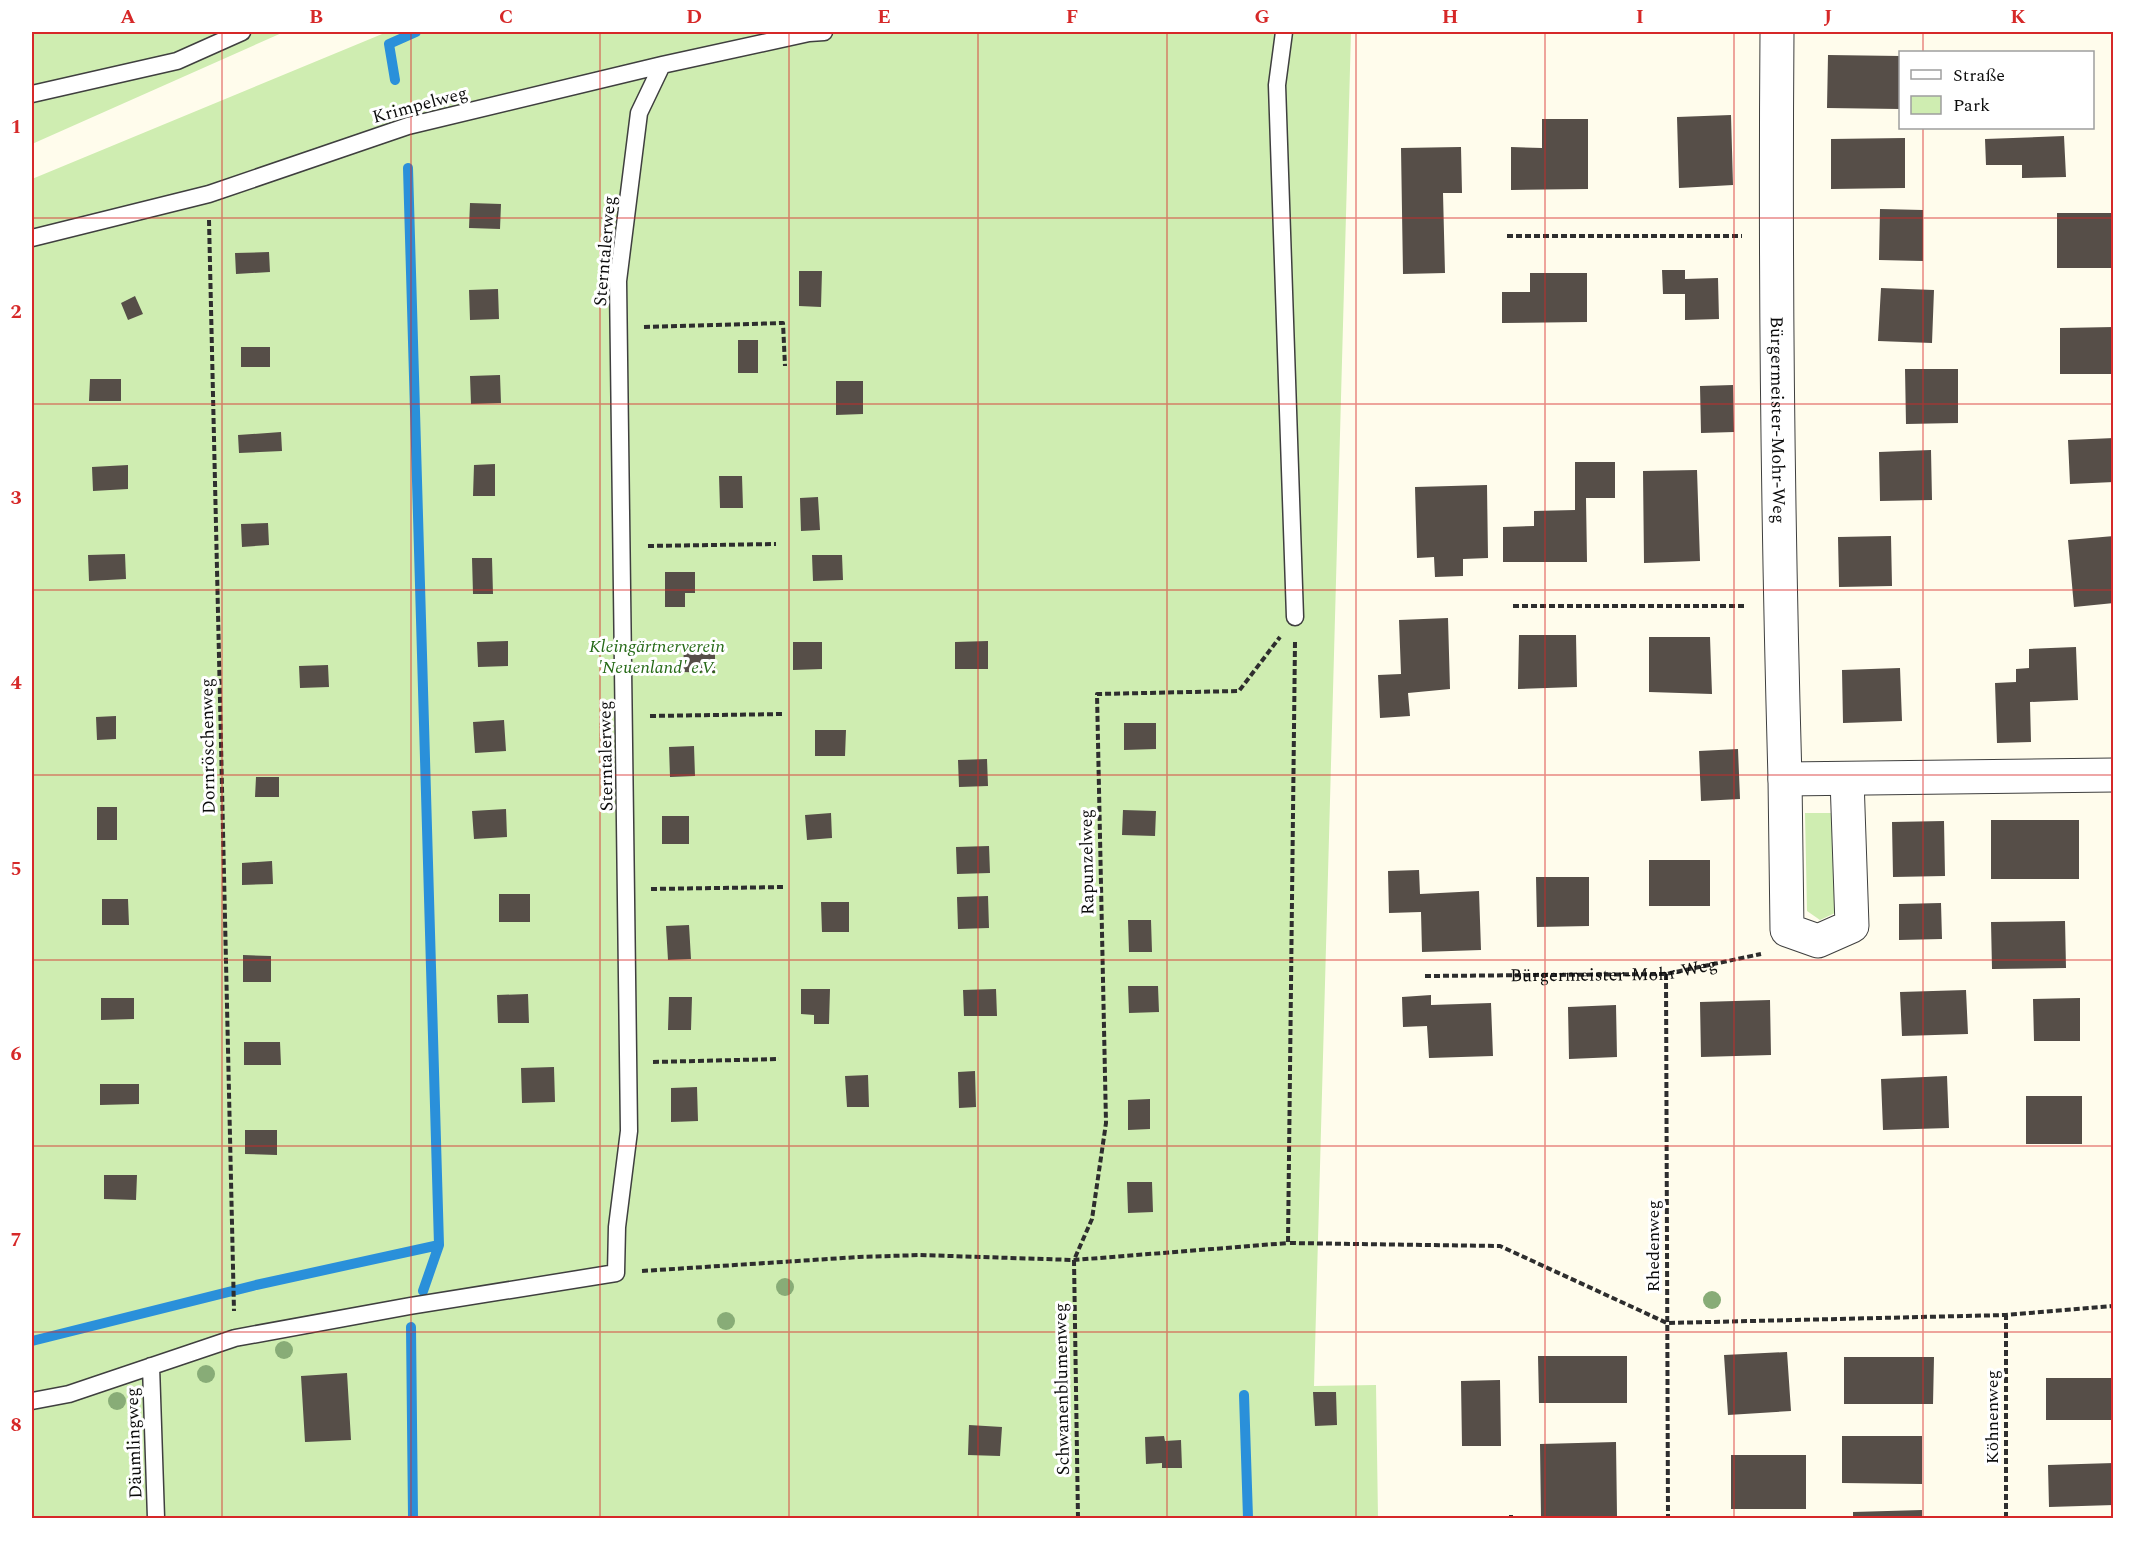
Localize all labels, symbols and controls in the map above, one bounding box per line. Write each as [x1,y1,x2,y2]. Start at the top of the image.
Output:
text: A [120,2,136,32]
text: B [309,2,323,32]
text: C [499,2,513,32]
text: D [686,2,702,32]
text: E [877,2,891,32]
text: F [1066,2,1078,32]
text: G [1254,2,1270,32]
text: H [1442,2,1458,32]
text: I [1636,2,1644,32]
text: J [1824,2,1832,32]
text: K [2010,2,2026,32]
legend [1899,51,2094,129]
text: Straße [1953,62,2005,89]
street label: Krimpelweg [369,79,471,131]
text: Park [1953,92,1990,119]
text: 1 [10,112,22,142]
street label: Sterntalerweg [587,195,623,307]
text: 2 [10,297,22,327]
street label: Bürgermeister-Mohr-Weg [1763,316,1793,524]
text: 3 [10,483,22,513]
park label: Kleingärtnerverein 'Neuenland' e.V. [589,633,726,681]
text: 4 [10,668,22,698]
street label: Dornröschenweg [193,678,223,814]
street label: Sterntalerweg [592,700,620,812]
street label: Rapunzelweg [1073,809,1101,915]
text: 5 [10,854,22,884]
street label: Bürgermeister-Mohr-Weg [1510,950,1719,989]
text: 6 [10,1039,22,1069]
street label: Rhedenweg [1640,1200,1667,1292]
text: 7 [10,1225,22,1255]
street label: Schwanenblumenweg [1047,1302,1077,1476]
street label: Köhnenweg [1979,1370,2006,1464]
street label: Däumlingweg [119,1387,149,1499]
text: 8 [10,1410,22,1440]

